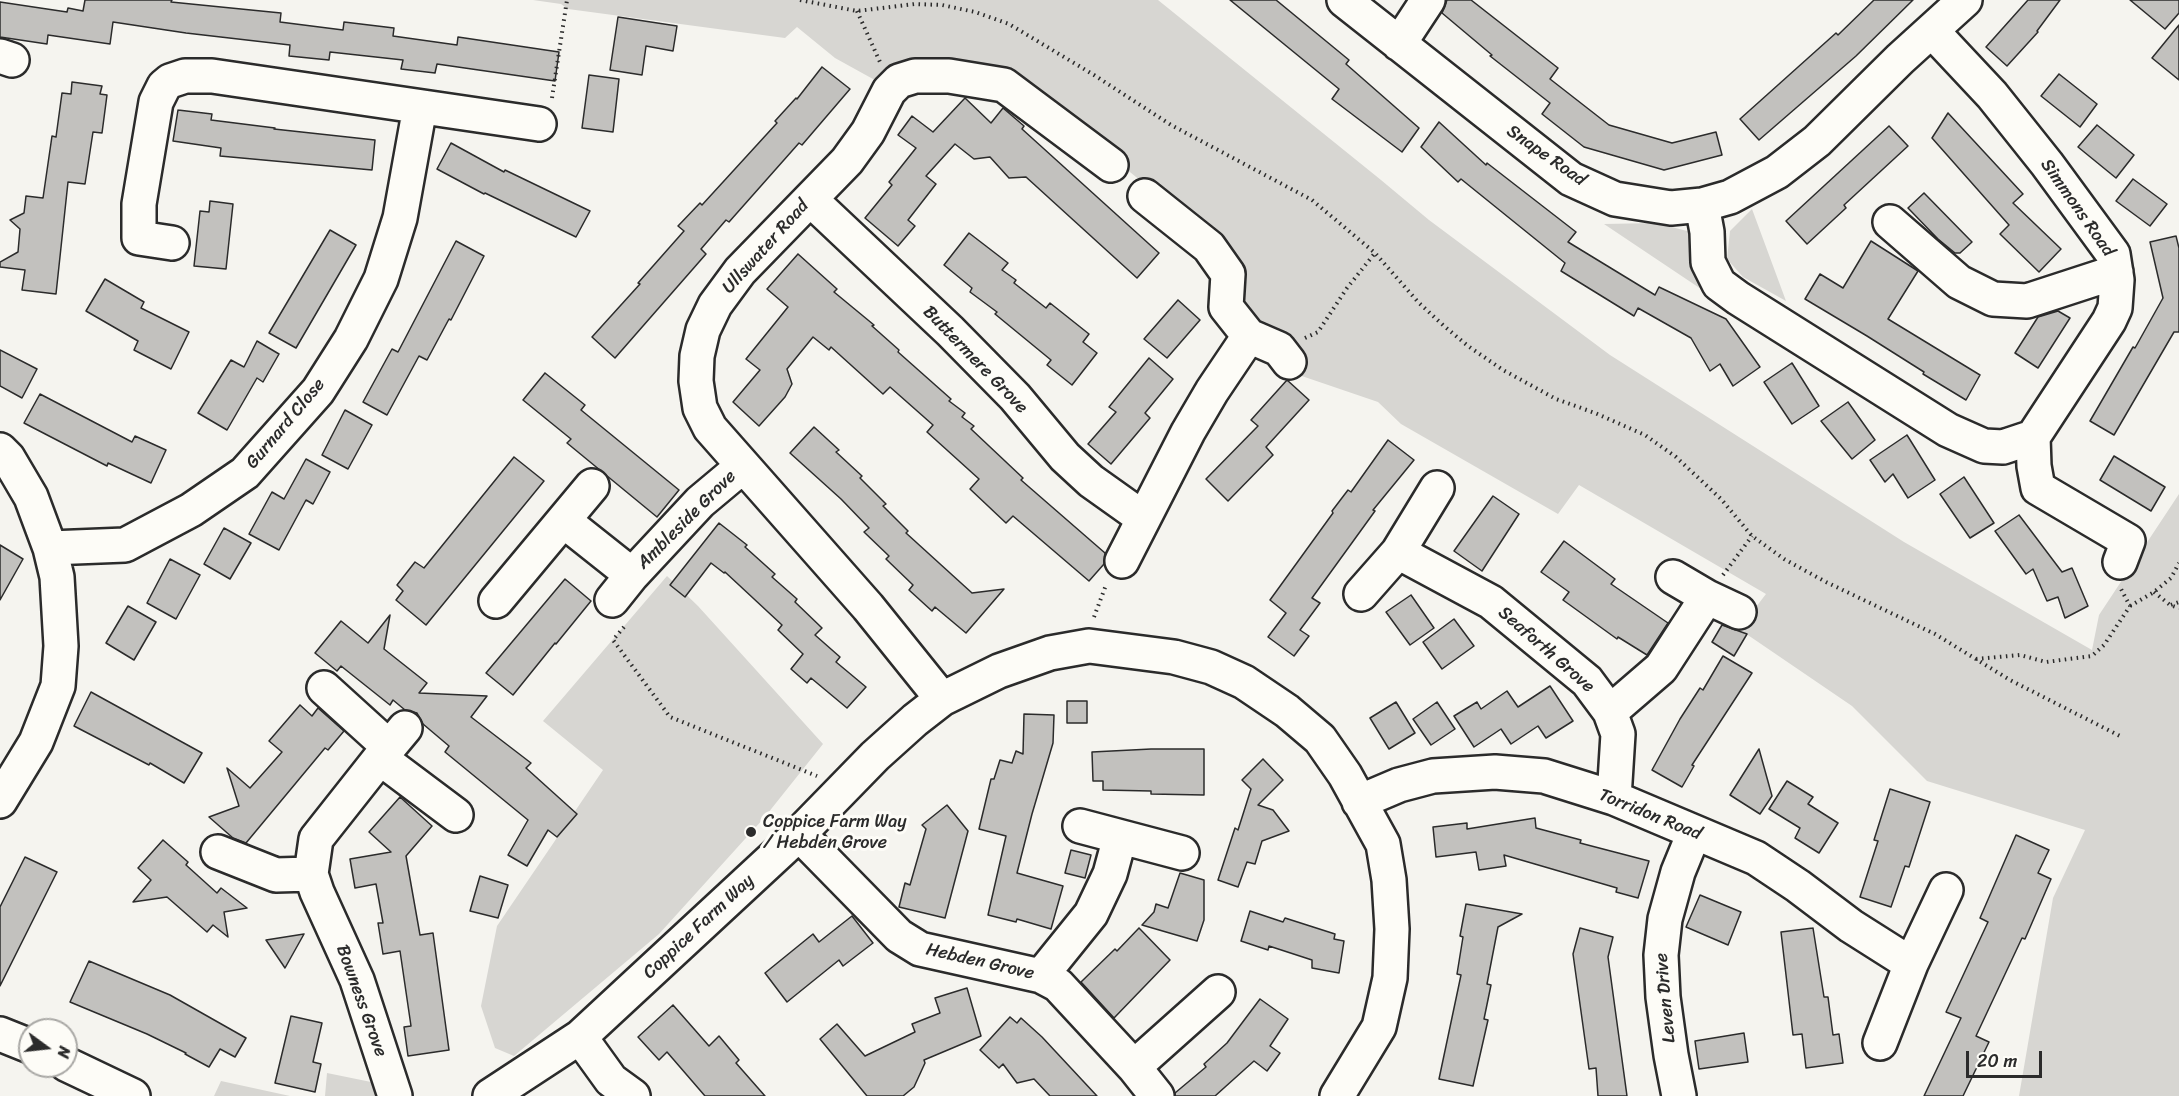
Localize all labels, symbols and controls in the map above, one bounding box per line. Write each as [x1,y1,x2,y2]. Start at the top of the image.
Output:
street label: Snape Road [1502,121,1590,191]
street label: Simmons Road [2035,155,2119,261]
street label: Ullswater Road [718,196,814,298]
street label: Buttermere Grove [918,302,1032,418]
street label: Gurnard Close [242,374,330,474]
street label: Ambleside Grove [633,466,741,574]
street label: Seaforth Grove [1493,602,1599,698]
street label: Torridon Road [1596,785,1704,845]
place label: Coppice Farm Way / Hebden Grove [763,811,907,854]
marker: Coppice Farm Way / Hebden Grove [744,825,758,839]
street label: Coppice Farm Way [639,870,759,984]
street label: Hebden Grove [924,939,1036,985]
street label: Bowness Grove [331,942,391,1060]
street label: Leven Drive [1651,952,1681,1044]
north arrow [18,1018,78,1078]
scale bar [1969,1039,2046,1077]
text: N [48,1043,79,1061]
text: 20 m [1977,1045,2017,1077]

